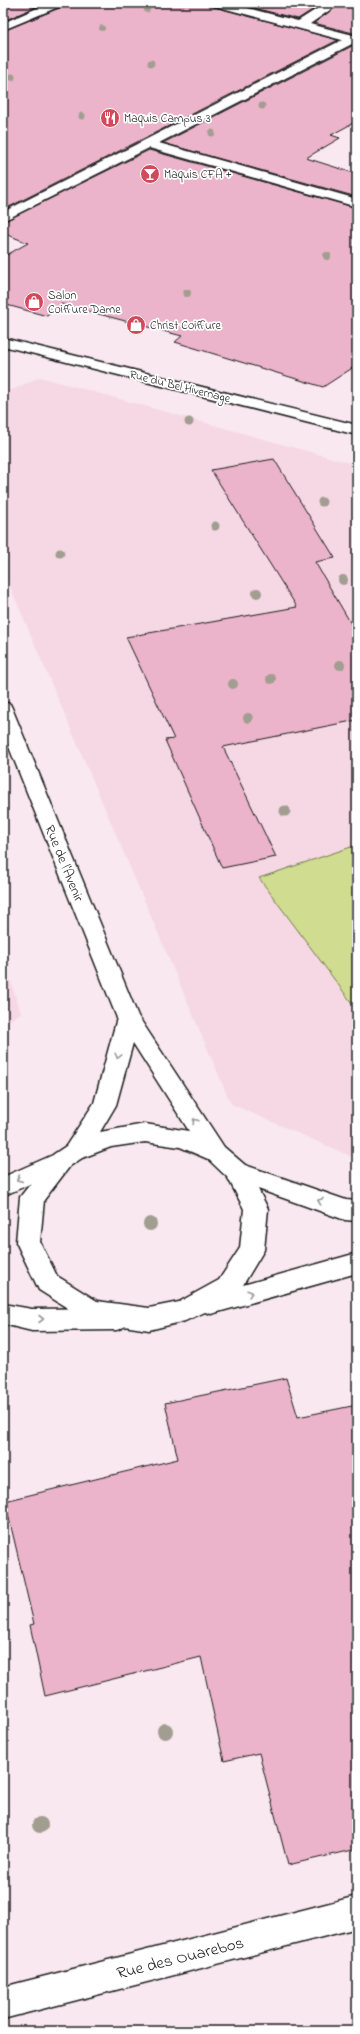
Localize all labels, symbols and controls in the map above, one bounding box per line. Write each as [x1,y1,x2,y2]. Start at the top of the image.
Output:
restaurant icon: Maquis Campus 3 [99,107,121,129]
place label: Maquis Campus 3 [124,110,211,128]
bar icon: Maquis CFA + [139,163,161,185]
place label: Maquis CFA + [164,166,232,184]
place label: Salon Coiffure Dame [48,287,121,319]
shop icon: Salon Coiffure Dame [23,291,45,313]
shop icon: Christ Coiffure [125,314,147,336]
place label: Christ Coiffure [150,317,221,335]
street label: Rue du Bel Hivernage [127,366,233,409]
street label: Rue de l'Avenir [39,822,89,906]
one-way arrow [114,1052,123,1059]
one-way arrow [193,1118,200,1125]
one-way arrow [16,1174,24,1182]
one-way arrow [316,1198,323,1206]
one-way arrow [246,1289,253,1298]
one-way arrow [38,1315,44,1323]
street label: Rue des Ouarebos [114,1931,247,1986]

